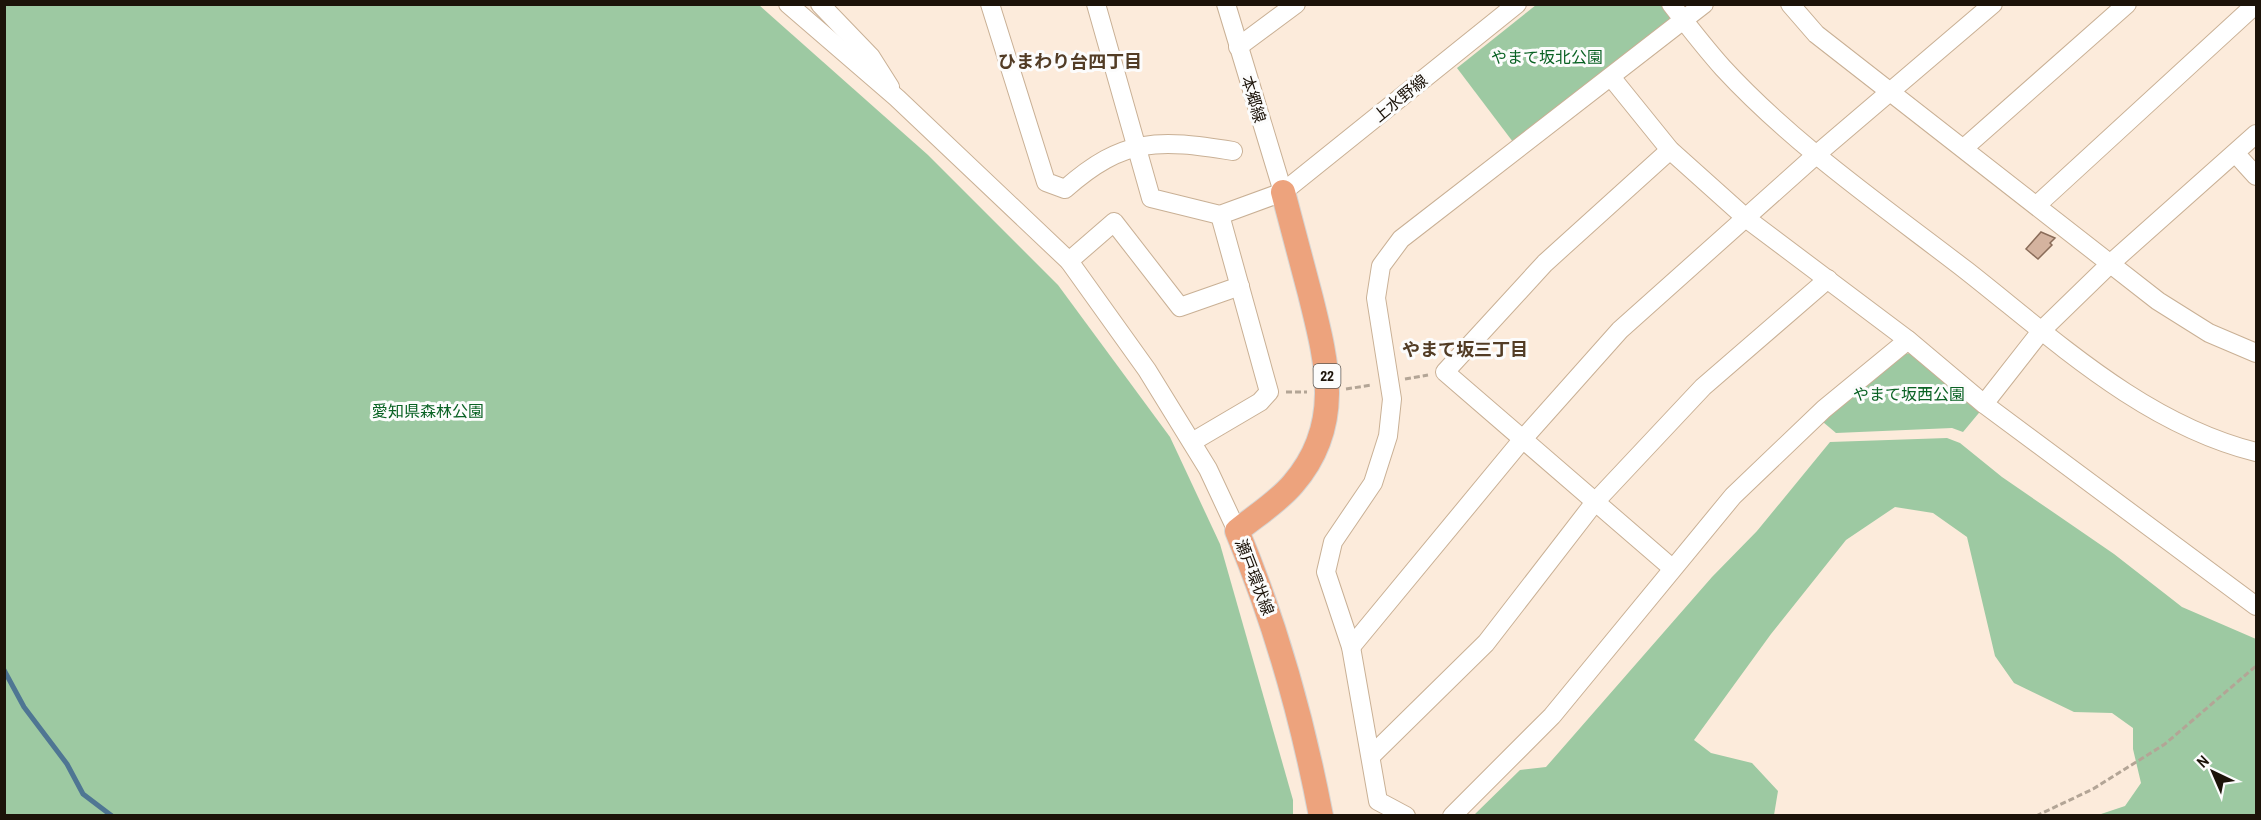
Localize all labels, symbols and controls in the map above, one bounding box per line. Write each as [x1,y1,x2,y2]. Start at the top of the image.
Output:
park label: やまて坂北公園 [1491,46,1603,68]
district label: ひまわり台四丁目 [998,49,1142,74]
street label: 上水野線 [1368,69,1432,127]
street label: 本郷線 [1236,73,1272,125]
district label: やまて坂三丁目 [1402,337,1528,362]
road number: 22 [1314,364,1340,388]
park label: やまて坂西公園 [1853,383,1965,405]
park label: 愛知県森林公園 [372,400,484,422]
street label: 瀬戸環状線 [1230,536,1280,618]
north arrow [2183,742,2243,802]
text: N [2192,750,2214,772]

